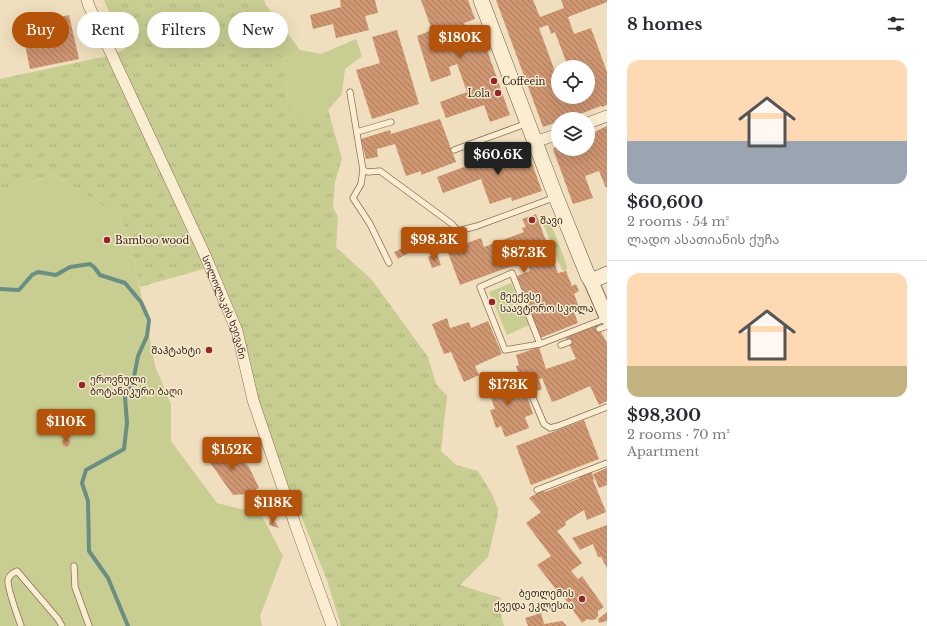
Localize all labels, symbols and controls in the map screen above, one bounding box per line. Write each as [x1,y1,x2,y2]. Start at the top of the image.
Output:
chip: Buy [12,12,69,48]
chip: Rent [77,12,139,48]
chip: Filters [147,12,220,48]
chip: New [228,12,288,48]
icon: filters [885,13,907,35]
text: 8 homes [627,14,702,35]
pin: $180K [432,25,488,59]
text: $180K [439,29,481,46]
map controls [551,60,595,156]
button: locate [551,60,595,104]
place label: Coffeein [502,75,546,88]
marker: Coffeein [489,76,499,86]
icon: home [731,86,803,158]
place label: Lola [467,87,490,100]
marker: Lola [493,88,503,98]
button: layers [551,112,595,156]
pin: $60.6K [465,142,531,176]
text: $60.6K [473,146,523,163]
text: $60,600 [627,192,703,213]
text: 2 rooms · 54 m² [627,213,729,230]
place label: შავი [540,214,563,227]
marker: შავი [527,215,537,225]
pin: $98.3K [401,227,467,261]
text: $98.3K [410,231,458,248]
text: ლადო ასათიანის ქუჩა [627,231,779,248]
place label: Bamboo wood [115,234,190,247]
marker: Bamboo wood [102,235,112,245]
pin: $87.3K [491,240,557,274]
text: $87.3K [502,244,546,261]
street label: სოლოლაკის ხეივანი [199,253,250,361]
place label: მეექვსე საავტორო სკოლა [500,290,593,315]
marker: მეექვსე საავტორო სკოლა [487,297,497,307]
icon: home [731,299,803,371]
place label: შაჰტახტი [151,344,201,357]
marker: შაჰტახტი [204,345,214,355]
pin: $173K [480,372,536,406]
place label: ეროვნული ბოტანიკური ბაღი [90,373,183,398]
text: $173K [488,376,528,393]
marker: ეროვნული ბოტანიკური ბაღი [77,380,87,390]
text: $98,300 [627,405,701,426]
pin: $110K [38,409,94,443]
text: $110K [46,413,86,430]
text: 2 rooms · 70 m² [627,426,730,443]
pin: $152K [204,437,260,471]
text: $152K [212,441,252,458]
text: Apartment [627,443,699,460]
pin: $118K [245,490,301,524]
text: $118K [254,494,292,511]
place label: ბეთლემის ქვედა ეკლესია [494,587,574,612]
marker: ბეთლემის ქვედა ეკლესია [577,594,587,604]

